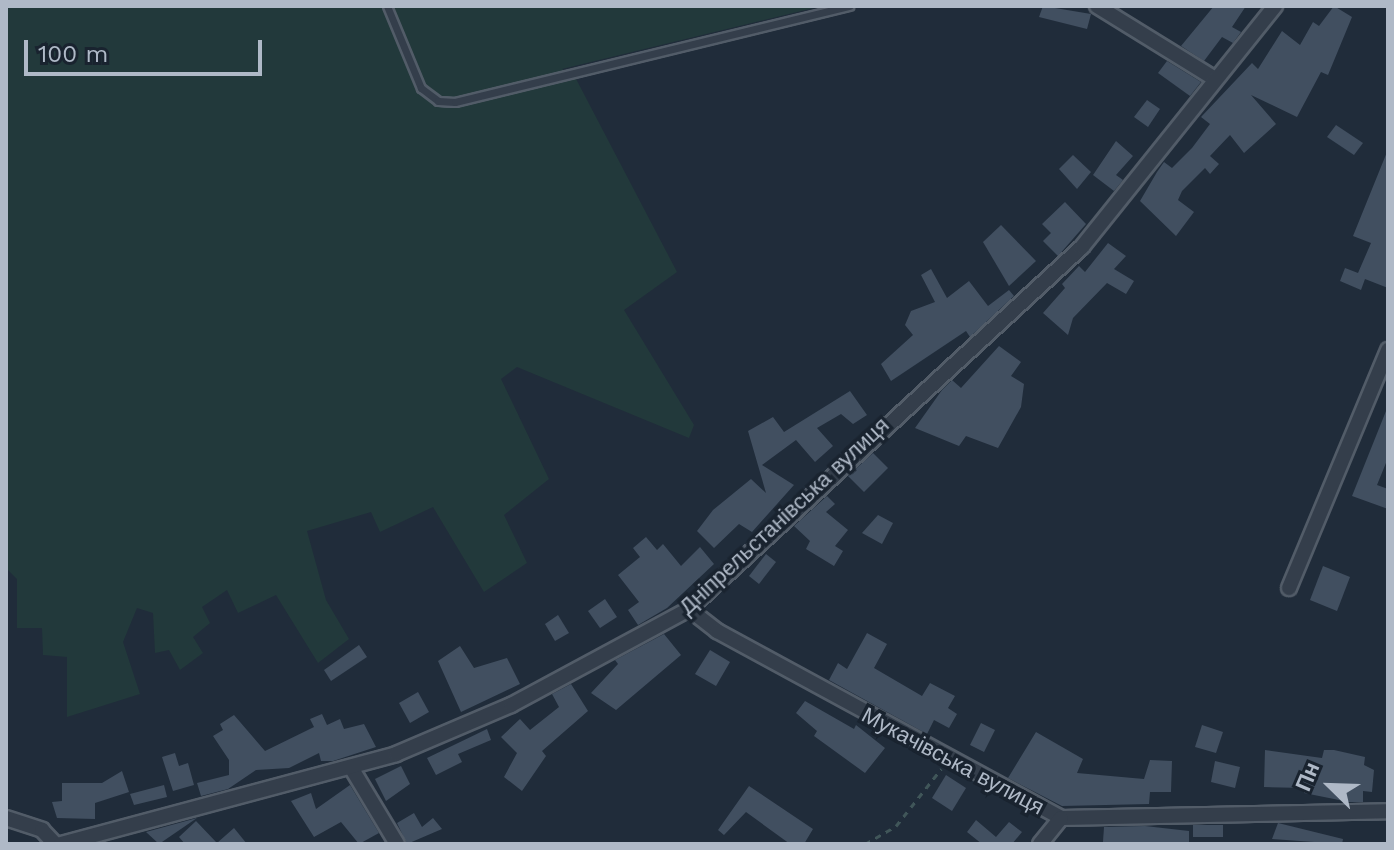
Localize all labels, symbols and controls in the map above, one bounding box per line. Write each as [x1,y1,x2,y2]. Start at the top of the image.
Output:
scale bar [28,24,266,74]
text: 100 m [38,40,108,68]
street label: Дніпрельстанівська вулиця [674,412,894,620]
street label: Мукачівська вулиця [857,702,1049,820]
north arrow [1290,746,1370,826]
text: Пн [1290,758,1325,795]

